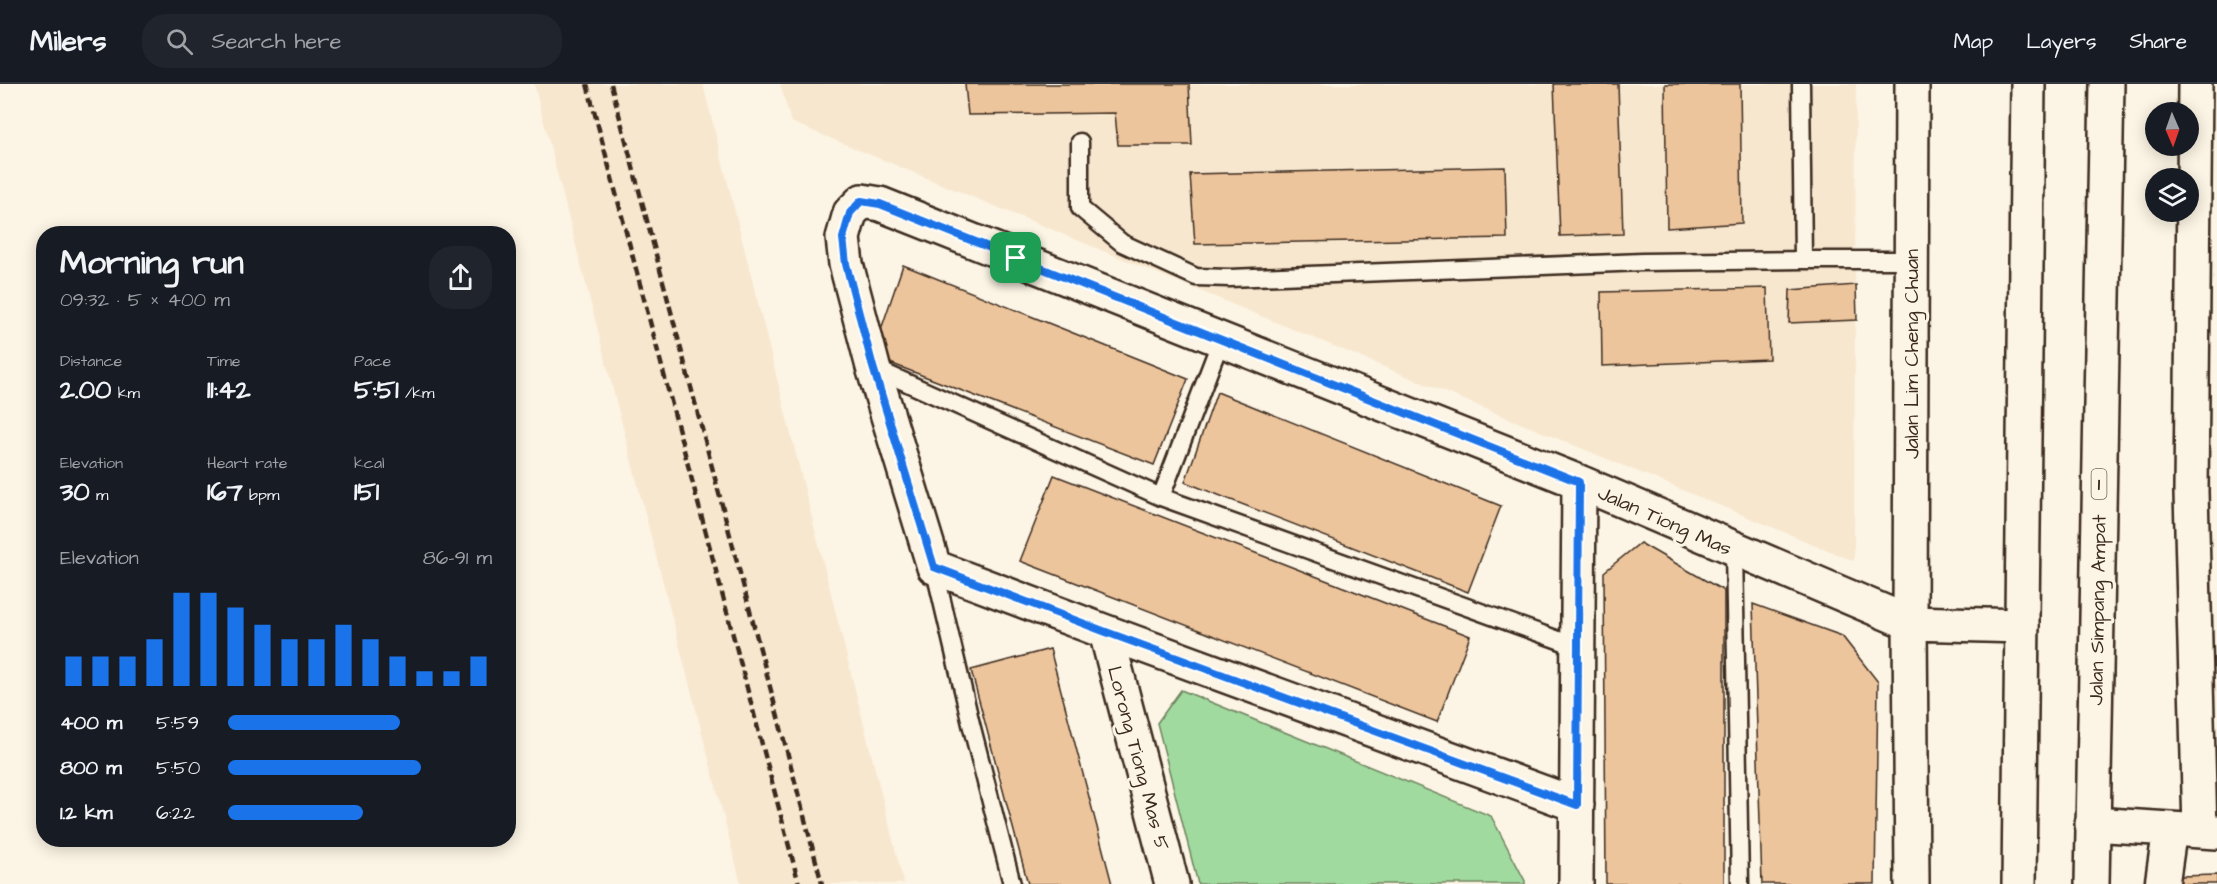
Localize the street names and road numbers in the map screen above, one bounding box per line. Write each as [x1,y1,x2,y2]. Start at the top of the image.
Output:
street label: Jalan Lim Cheng Chuan [1898,249,1927,459]
road number: 1 [2092,469,2106,499]
street label: Jalan Tiong Mas [1593,479,1736,564]
street label: Jalan Simpang Ampat [2082,514,2115,706]
street label: Lorong Tiong Mas 5 [1099,663,1176,854]

